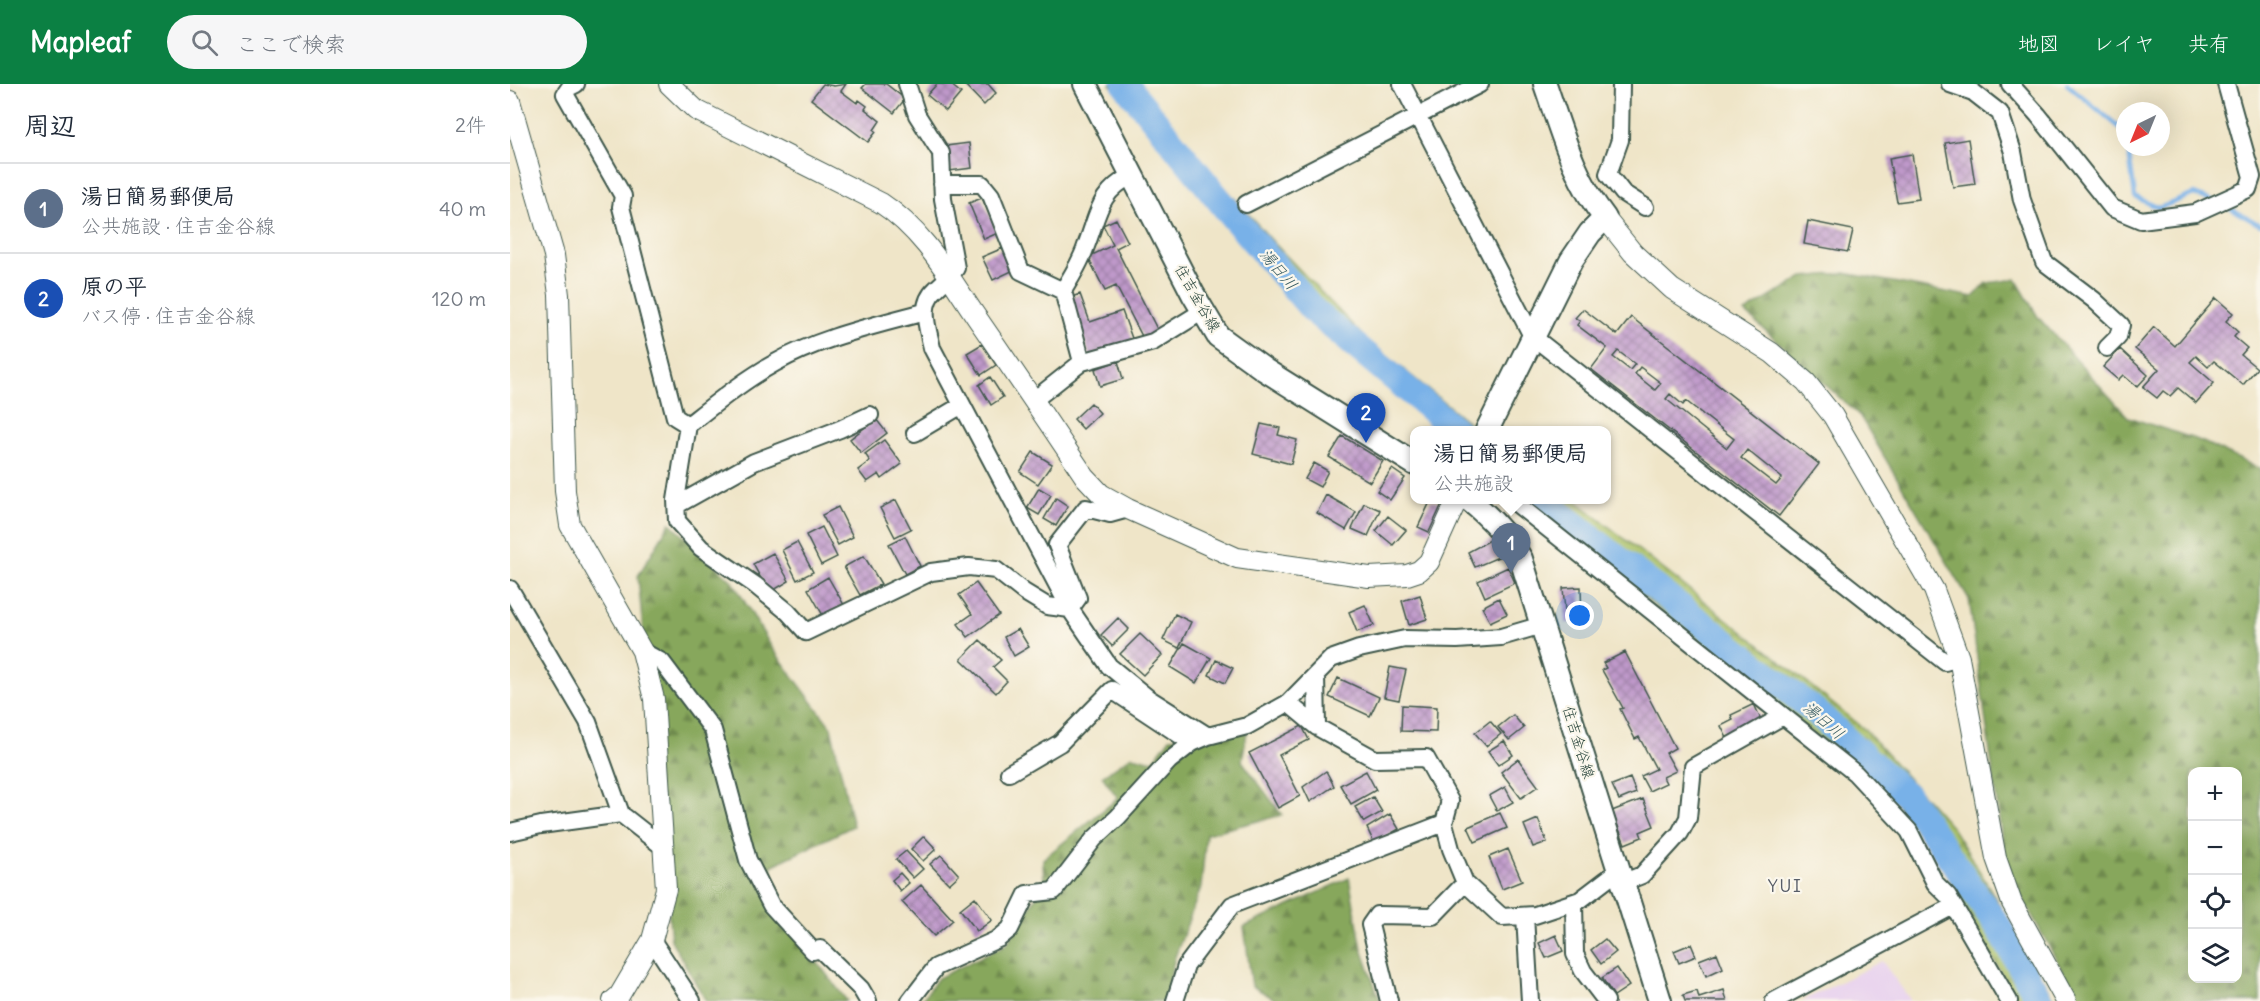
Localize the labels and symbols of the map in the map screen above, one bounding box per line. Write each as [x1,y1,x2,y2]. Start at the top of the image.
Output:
north arrow [2116,102,2170,156]
water label: 湯日川 [1256,244,1302,294]
street label: 住吉金谷線 [1171,261,1225,335]
pin: 2 [1346,394,1386,443]
pin: 1 [1492,524,1530,573]
your location [1565,601,1594,630]
water label: 湯日川 [1799,697,1849,743]
street label: 住吉金谷線 [1559,703,1599,781]
district label: YUI [1768,874,1802,897]

